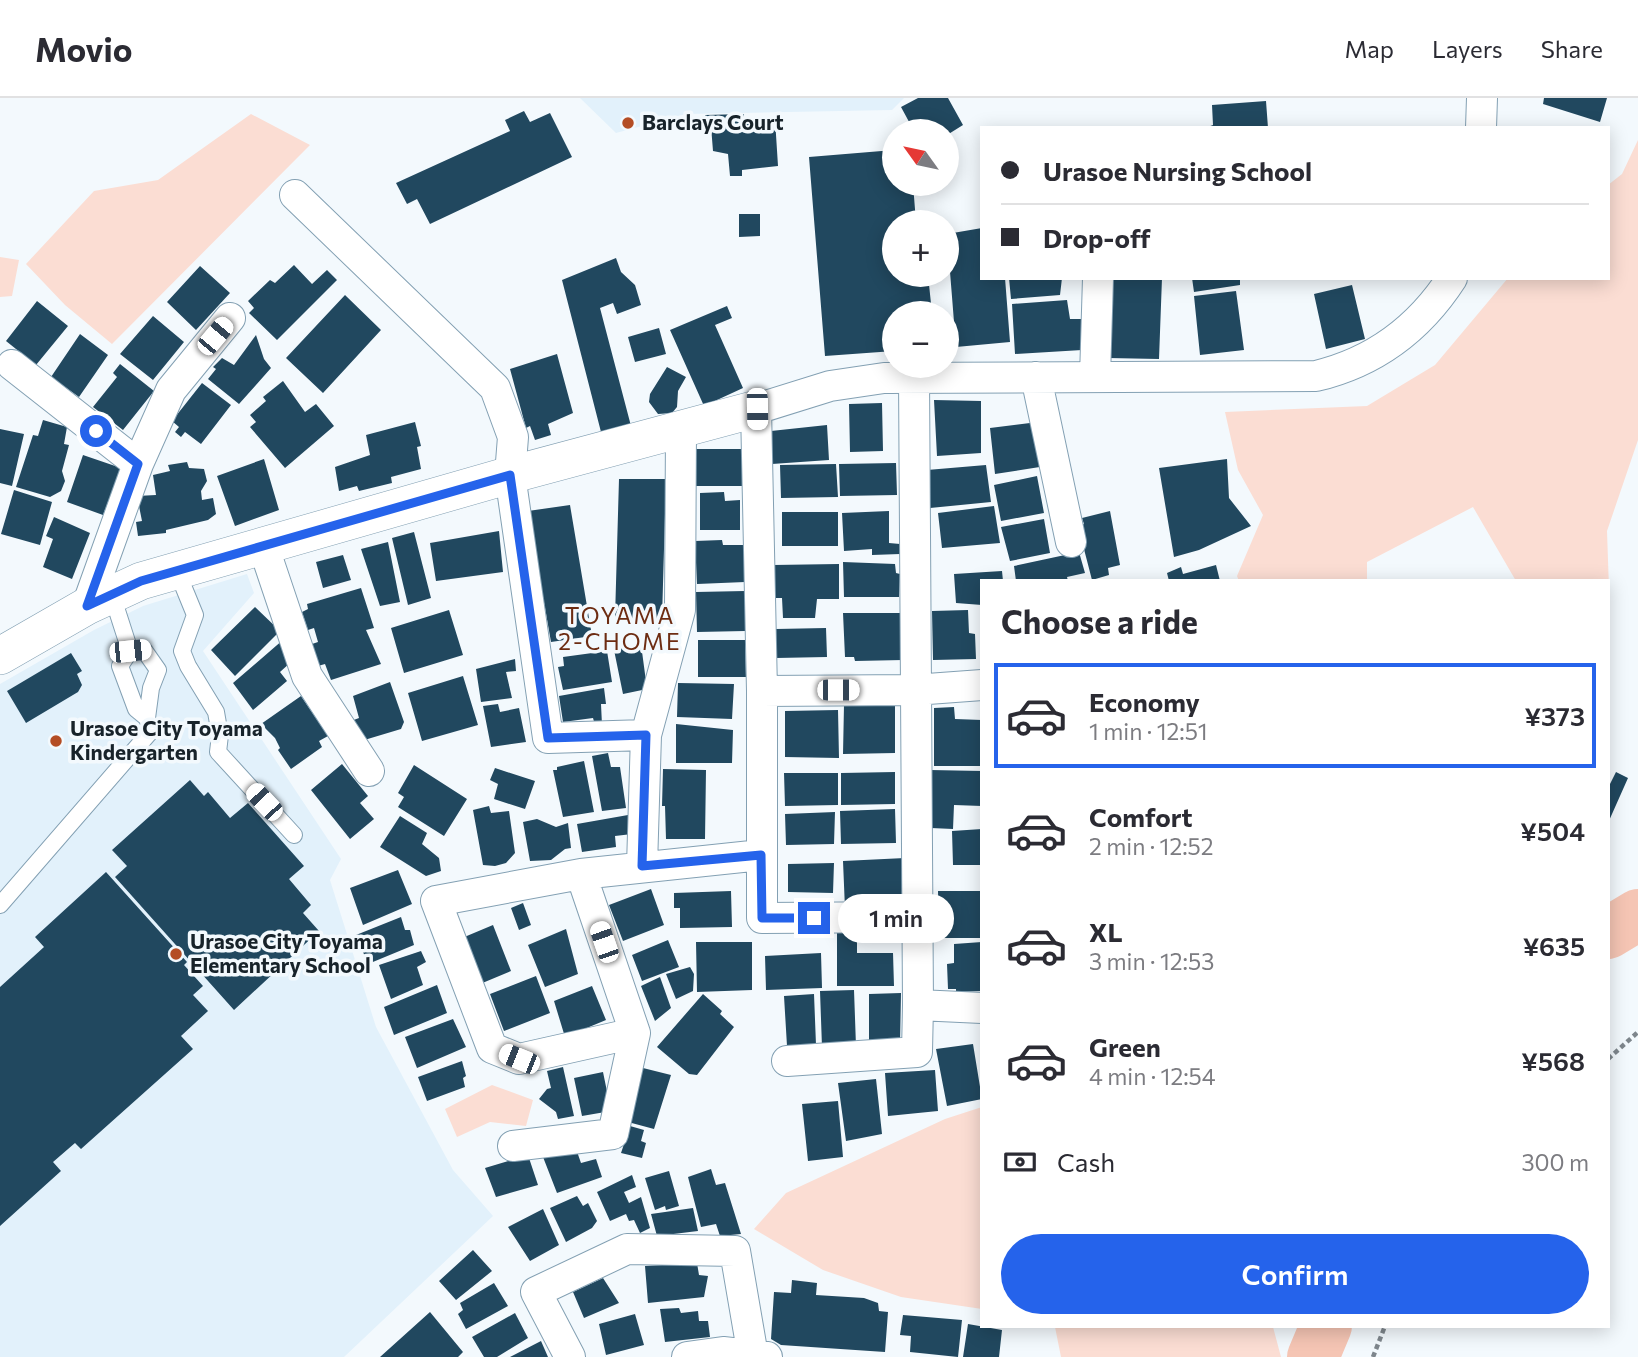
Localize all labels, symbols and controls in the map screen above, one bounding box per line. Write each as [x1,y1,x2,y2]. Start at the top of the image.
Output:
text: Movio [35,28,132,69]
text: Map [1345,34,1394,63]
text: Layers [1432,34,1503,63]
text: Share [1541,34,1603,63]
place label: Barclays Court [642,109,784,134]
marker: Barclays Court [620,115,636,131]
north arrow [882,119,959,196]
map controls [882,119,959,378]
text: Urasoe Nursing School [1043,155,1312,186]
button: + [882,210,959,287]
text: Drop-off [1043,222,1150,253]
button: − [882,301,959,378]
car [194,313,237,359]
car [747,388,768,430]
route start [80,415,112,447]
district label: TOYAMA 2-CHOME [558,601,682,655]
text: Choose a ride [1001,601,1198,641]
car [109,638,152,664]
car [818,680,860,701]
icon: car [1005,684,1068,747]
text: Economy [1089,686,1200,717]
text: ¥373 [1524,700,1585,731]
place label: Urasoe City Toyama Kindergarten [70,715,263,764]
text: 1 min · 12:51 [1089,717,1208,745]
marker: Urasoe City Toyama Kindergarten [48,733,64,749]
car [242,779,287,825]
icon: car [1005,799,1068,862]
text: Comfort [1089,801,1192,832]
text: ¥504 [1520,815,1585,846]
text: 2 min · 12:52 [1089,832,1214,860]
callout: 1 min [838,894,954,942]
route end [798,902,830,934]
text: 1 min [869,904,923,932]
icon: car [1005,914,1068,977]
text: XL [1089,916,1123,947]
car [588,919,621,965]
place label: Urasoe City Toyama Elementary School [190,928,383,977]
text: ¥635 [1523,930,1585,961]
marker: Urasoe City Toyama Elementary School [168,946,184,962]
text: 3 min · 12:53 [1089,947,1214,975]
icon: car [1005,1029,1068,1092]
text: Green [1089,1031,1161,1062]
car [496,1041,543,1077]
text: ¥568 [1521,1045,1585,1076]
text: 4 min · 12:54 [1089,1062,1216,1090]
icon: cash [1001,1143,1039,1181]
text: Cash [1057,1146,1115,1177]
text: 300 m [1521,1148,1589,1176]
button: Confirm [1001,1234,1589,1314]

